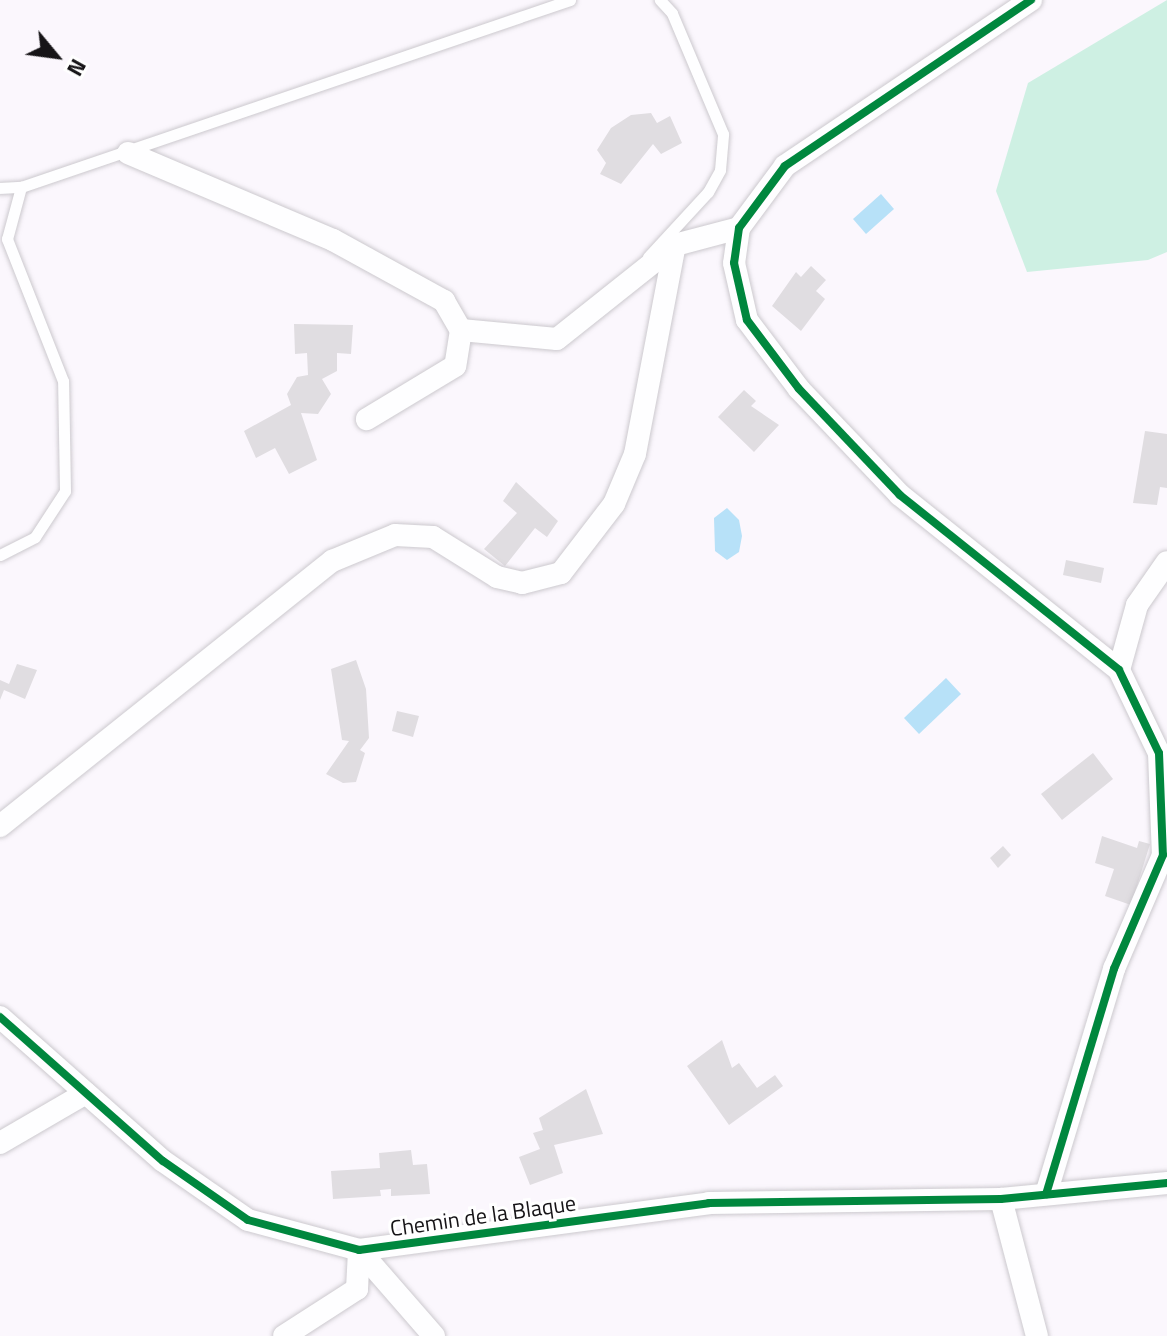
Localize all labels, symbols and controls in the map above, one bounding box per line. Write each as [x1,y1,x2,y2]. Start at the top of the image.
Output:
north arrow [16,16,96,96]
text: N [58,53,96,83]
street label: Chemin de la Blaque [388,1190,578,1242]

